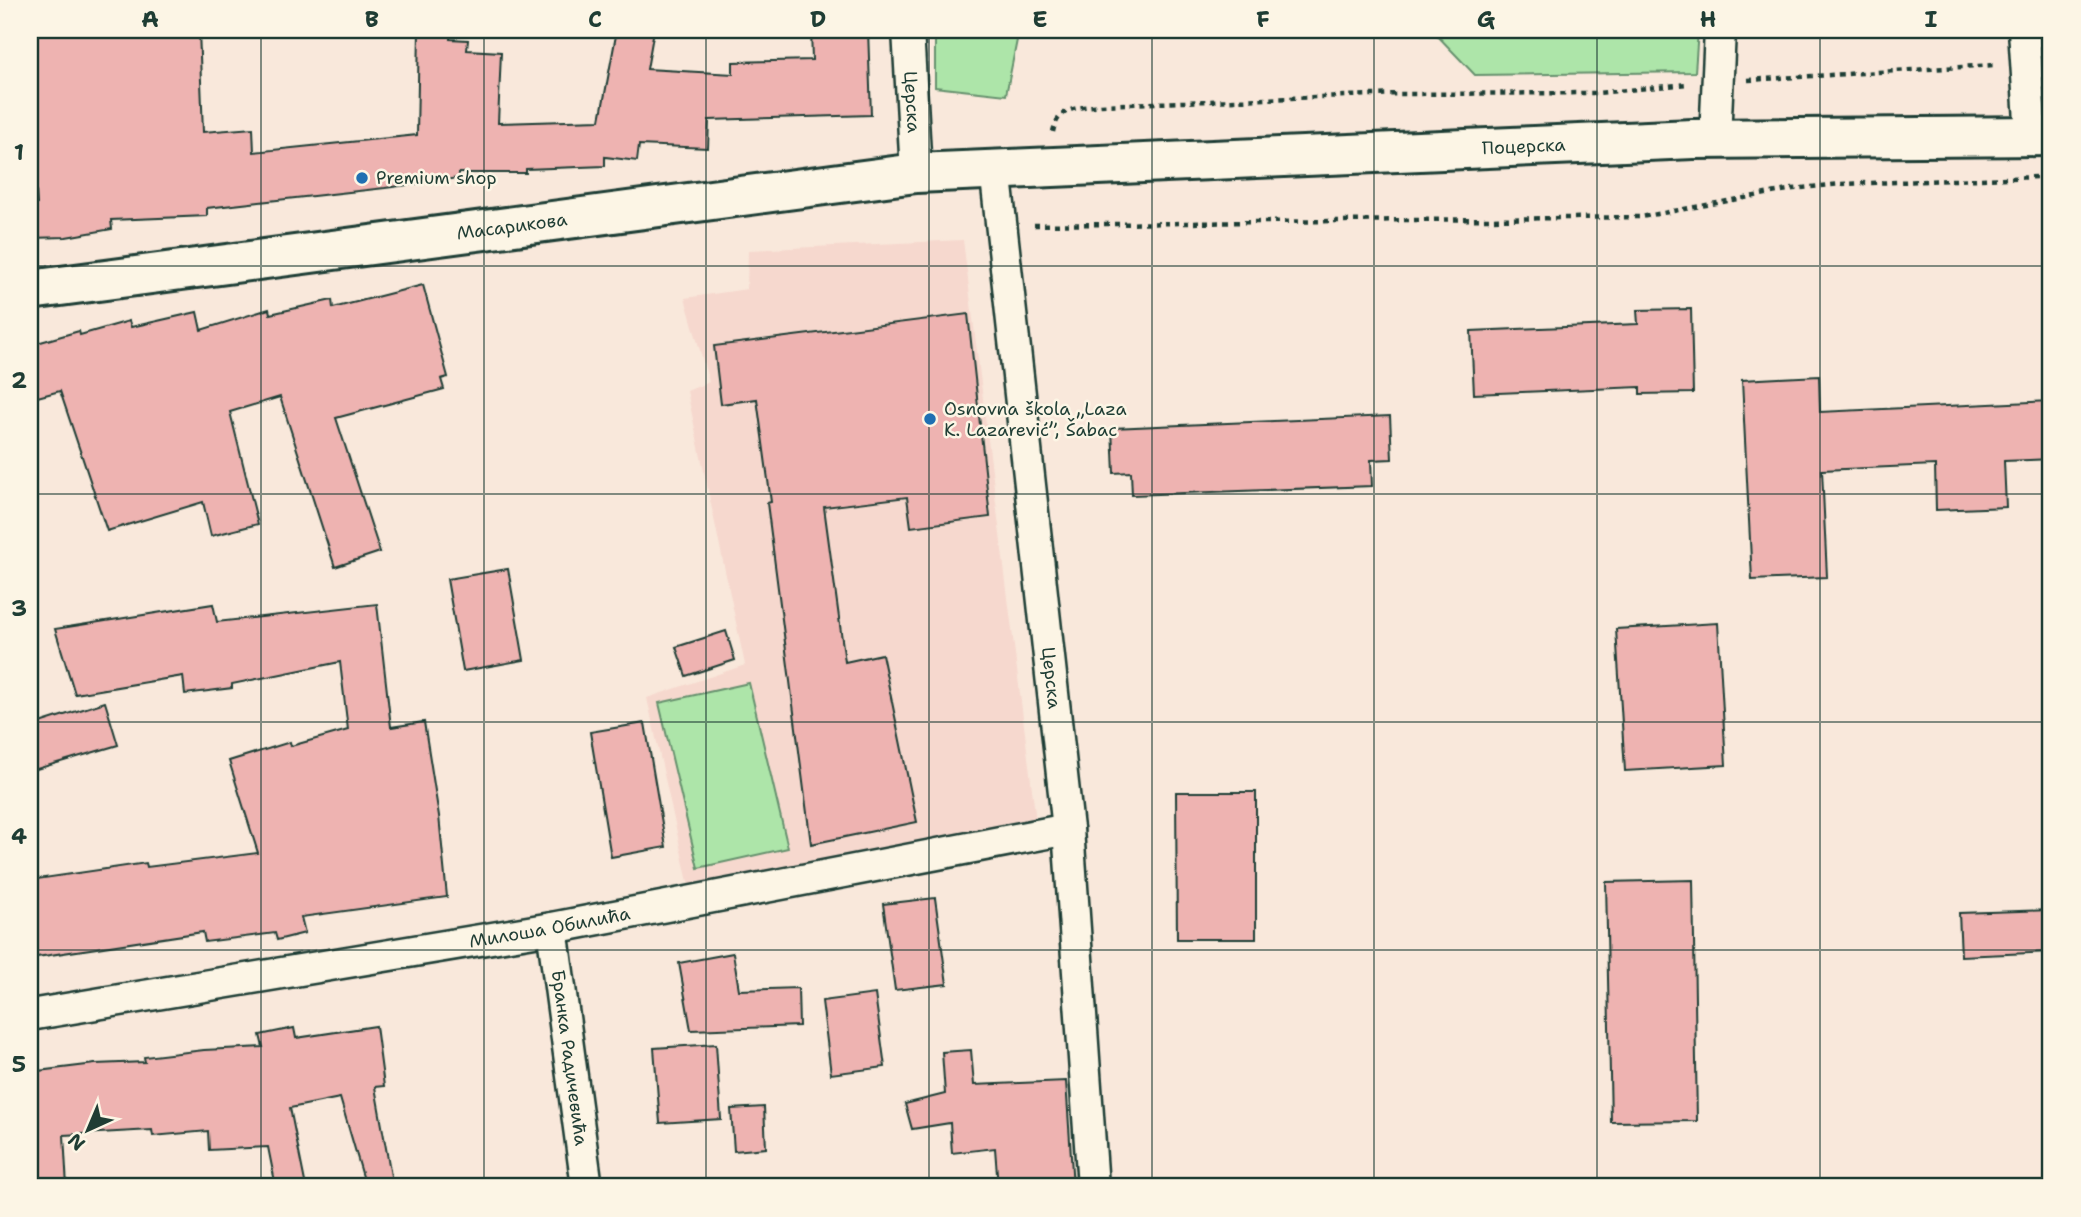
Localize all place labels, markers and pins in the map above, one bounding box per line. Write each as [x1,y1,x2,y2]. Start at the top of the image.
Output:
place label: Premium shop [376,166,497,190]
marker: Premium shop [354,170,370,186]
place label: Osnovna škola „Laza K. Lazarević”, Šabac [944,397,1127,442]
marker: Osnovna škola „Laza K. Lazarević”, Šabac [922,411,938,427]

